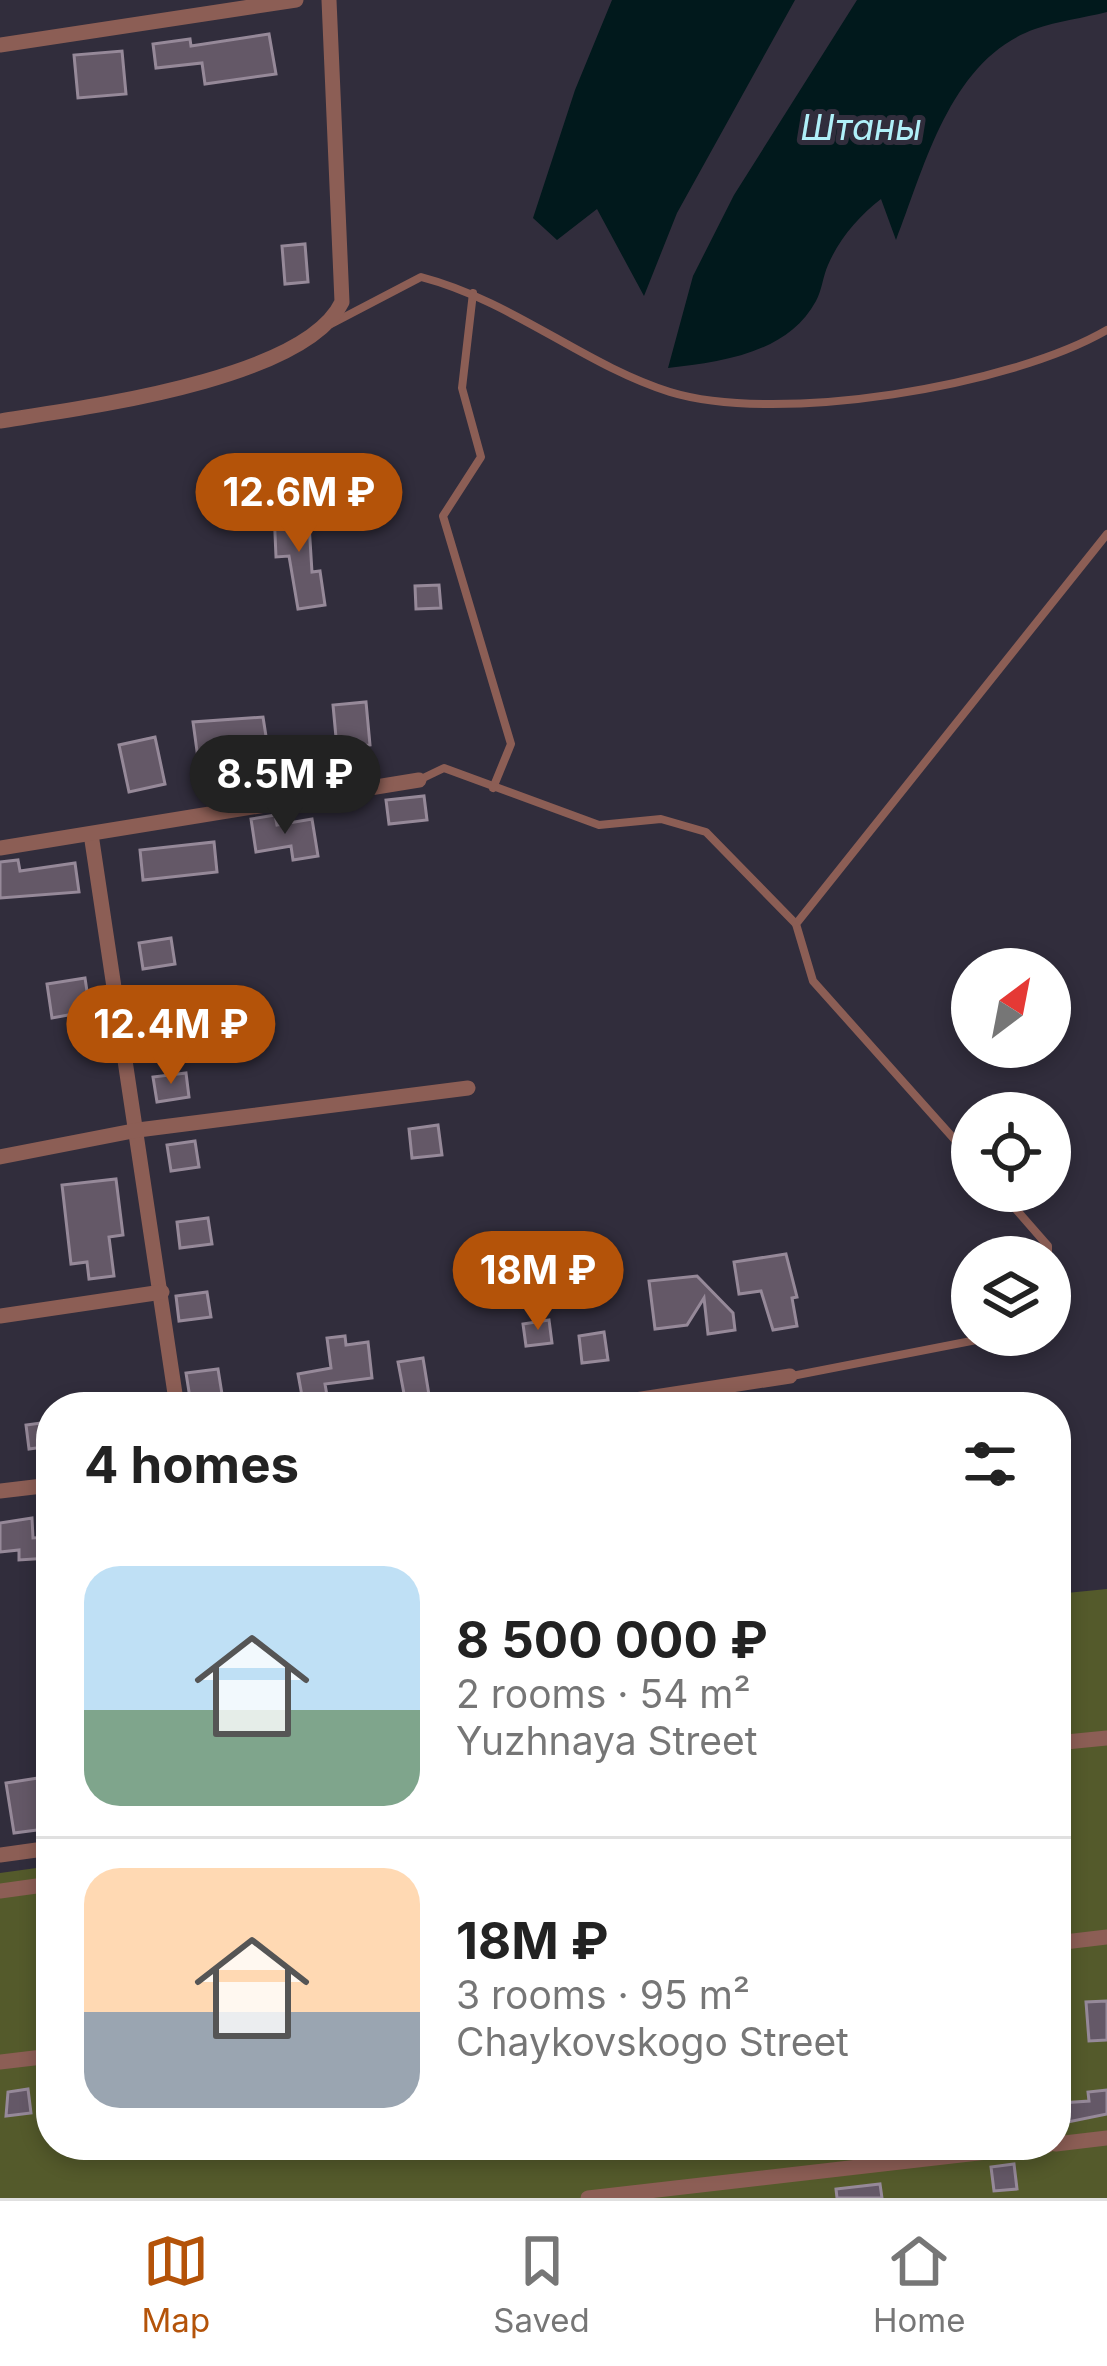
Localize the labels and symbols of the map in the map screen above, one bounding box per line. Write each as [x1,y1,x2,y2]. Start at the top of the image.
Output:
water label: Штаны [800,105,922,149]
pin: 12.6M ₽ [188,453,410,555]
pin: 8.5M ₽ [187,735,383,837]
north arrow [951,948,1071,1068]
pin: 12.4M ₽ [60,985,282,1087]
pin: 18M ₽ [454,1231,622,1333]

